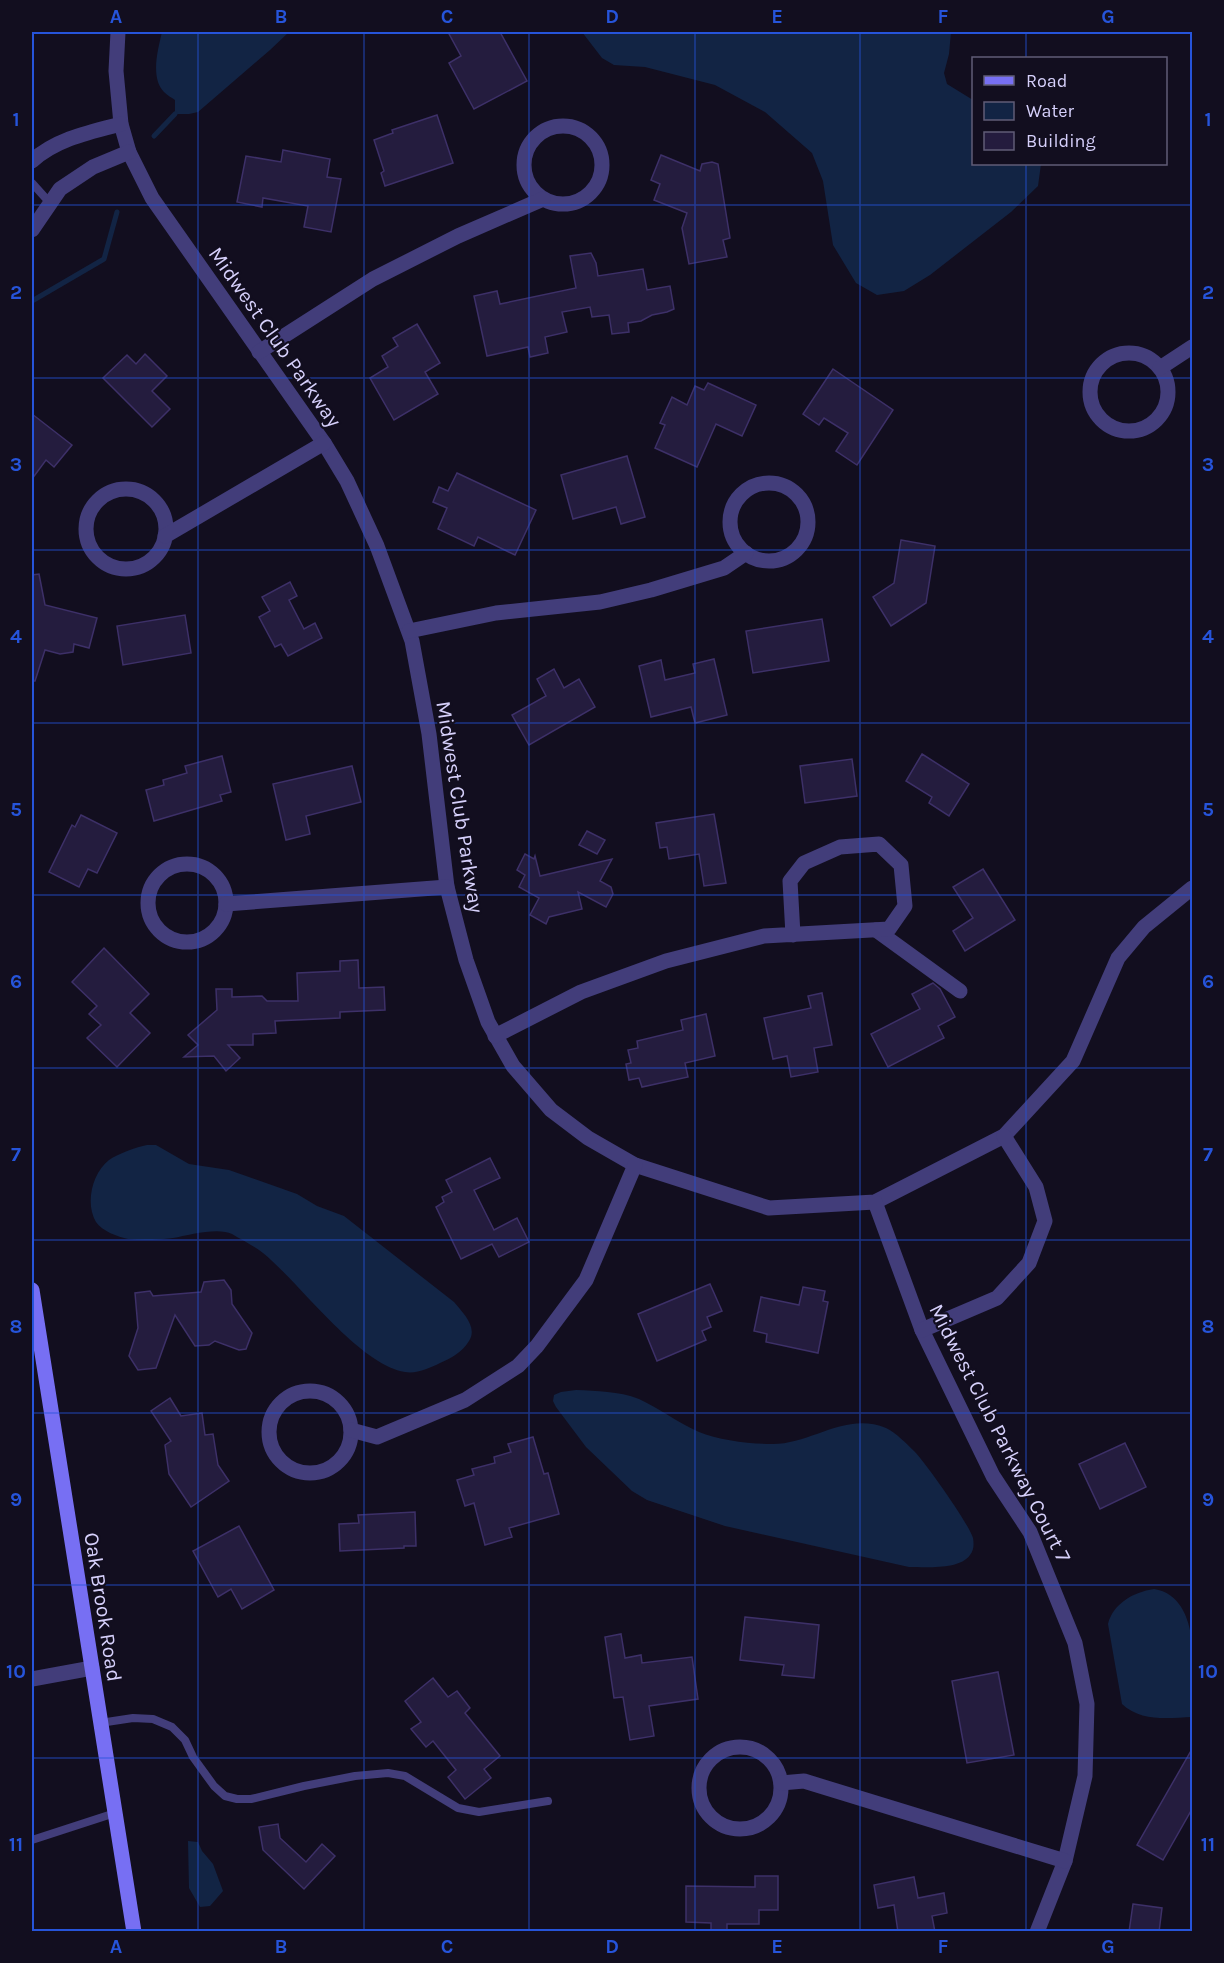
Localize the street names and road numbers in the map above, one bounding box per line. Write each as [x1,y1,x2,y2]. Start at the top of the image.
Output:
street label: Midwest Club Parkway [204,242,346,432]
street label: Midwest Club Parkway [431,699,489,915]
street label: Midwest Club Parkway Court 7 [924,1300,1076,1566]
street label: Oak Brook Road [79,1531,127,1683]

